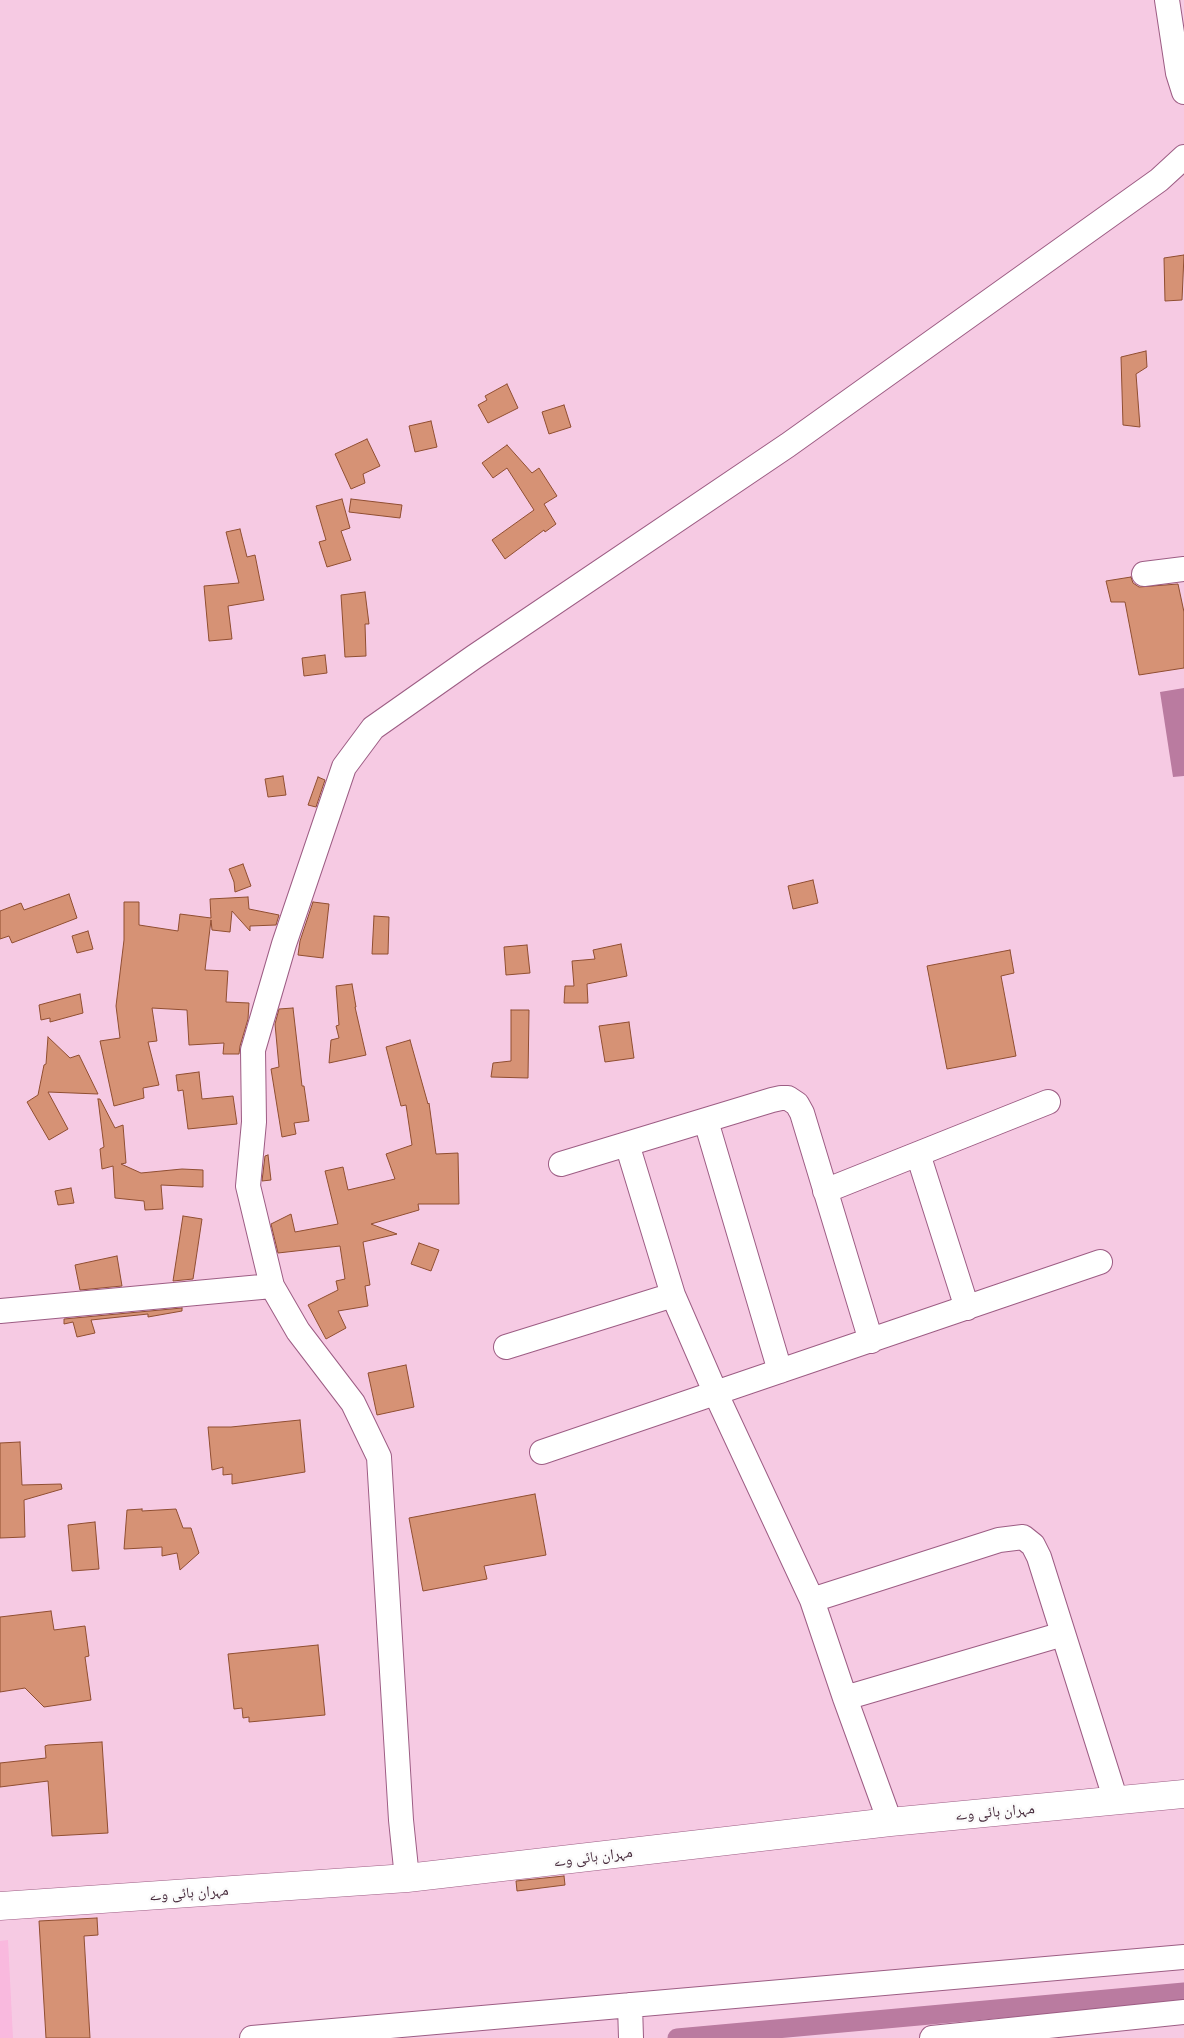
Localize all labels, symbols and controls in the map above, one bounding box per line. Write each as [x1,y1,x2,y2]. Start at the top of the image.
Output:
street label: مہران ہائی وے [955,1800,1035,1824]
street label: مہران ہائی وے [552,1843,634,1871]
street label: مہران ہائی وے [149,1881,229,1905]

